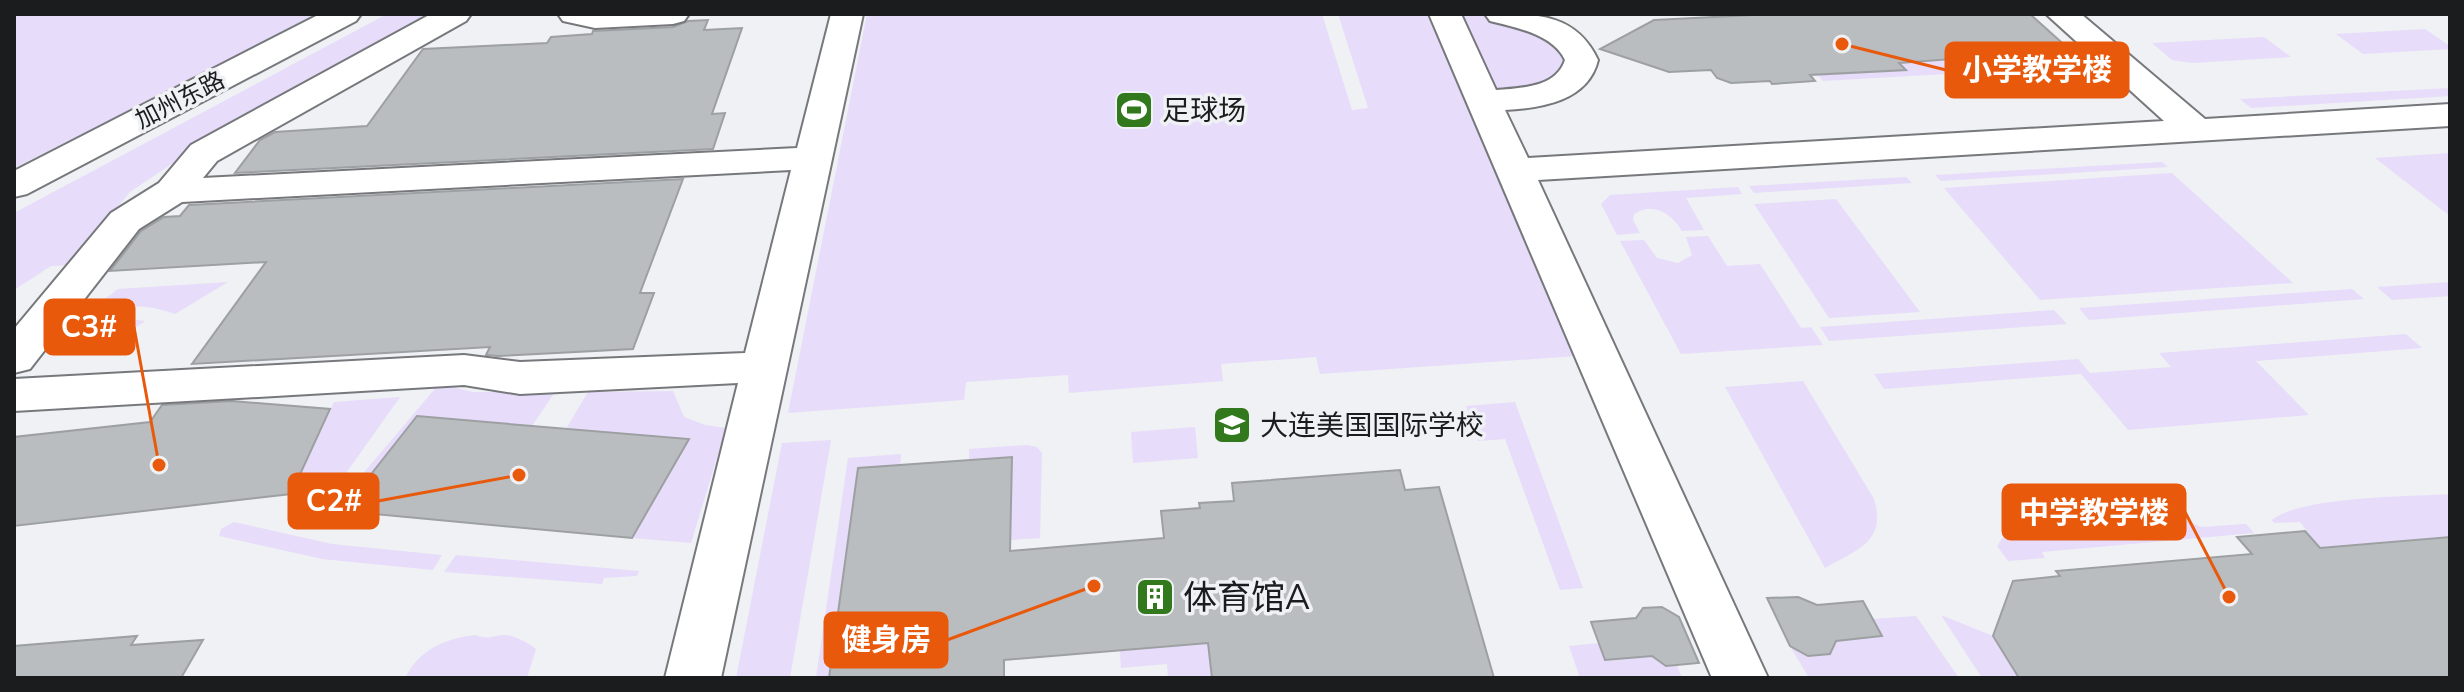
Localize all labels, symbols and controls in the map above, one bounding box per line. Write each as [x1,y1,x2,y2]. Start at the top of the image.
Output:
callout: 小学教学楼 [1946,43,2128,97]
text: 小学教学楼 [1962,50,2112,88]
street label: 加州东路 [130,64,229,134]
sports icon: 足球场 [1113,89,1155,131]
place label: 足球场 [1162,92,1246,127]
callout: C3# [45,300,134,354]
text: C3# [61,307,117,345]
school or university icon: 大连美国国际学校 [1211,404,1253,446]
place label: 大连美国国际学校 [1260,407,1484,442]
callout: C2# [289,474,378,528]
text: C2# [306,481,362,519]
callout: 中学教学楼 [2003,485,2185,539]
text: 中学教学楼 [2019,493,2169,531]
place label: 体育馆A [1183,575,1310,618]
building icon: 体育馆A [1134,576,1176,618]
callout: 健身房 [825,613,947,667]
text: 健身房 [841,620,931,658]

